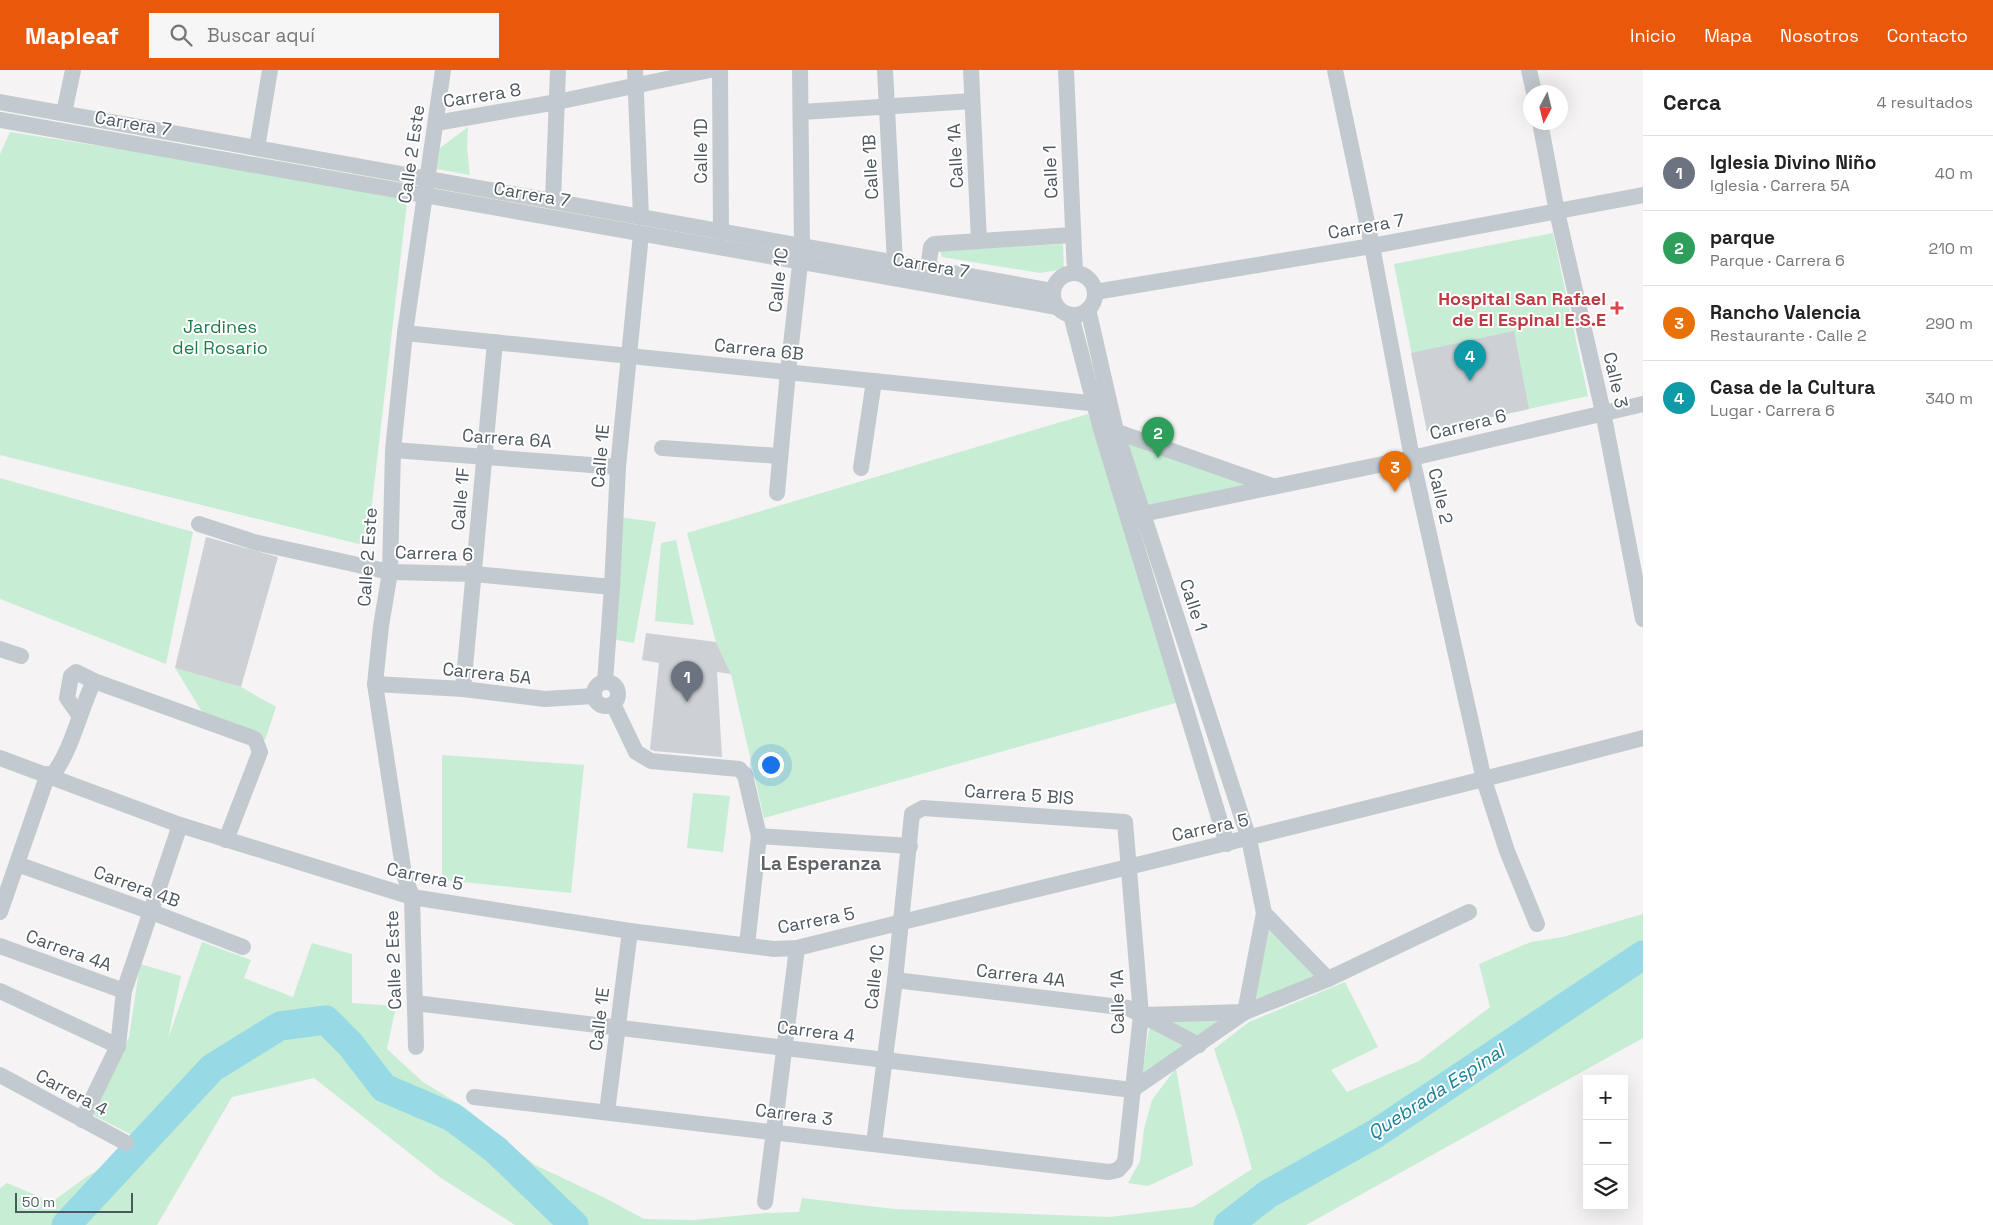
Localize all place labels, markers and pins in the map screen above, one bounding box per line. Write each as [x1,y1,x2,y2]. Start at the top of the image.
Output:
place label: Hospital San Rafael de El Espinal E.S.E [1438,287,1606,331]
marker: Hospital San Rafael de El Espinal E.S.E [1610,301,1624,315]
pin: 4 [1454,340,1486,381]
pin: 2 [1142,417,1174,458]
pin: 3 [1379,451,1411,492]
pin: 1 [671,661,703,702]

